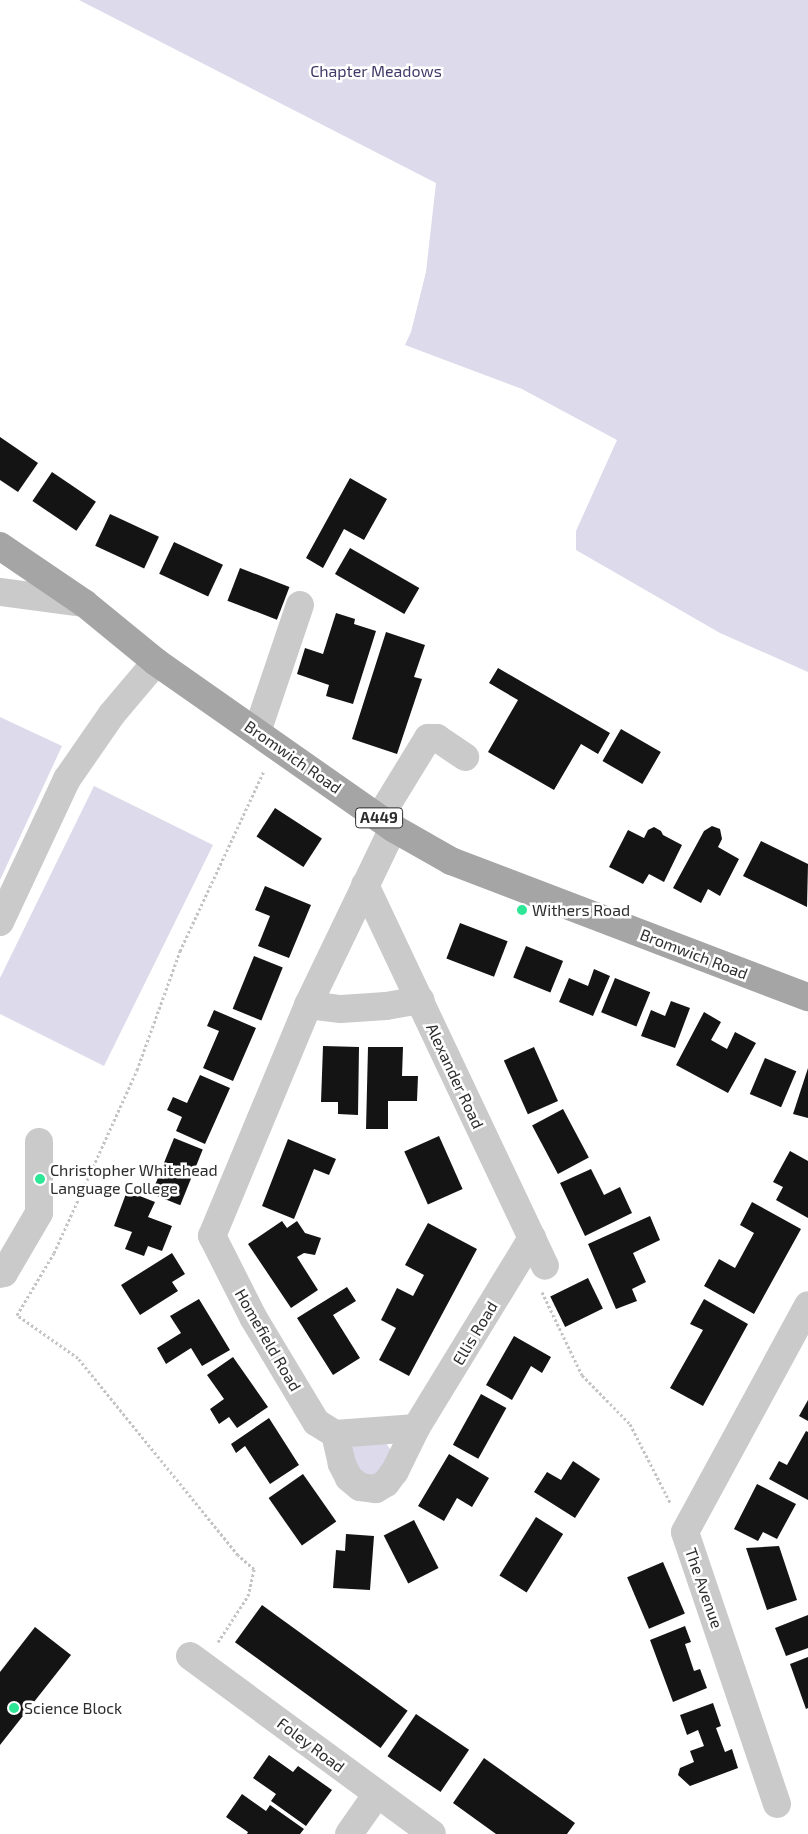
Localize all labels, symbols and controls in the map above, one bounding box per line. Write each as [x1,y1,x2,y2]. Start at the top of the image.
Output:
park label: Chapter Meadows [310,61,442,81]
street label: Bromwich Road [241,716,345,798]
road number: A449 [354,806,404,830]
place label: Withers Road [532,900,630,920]
marker: Withers Road [516,904,528,916]
street label: Bromwich Road [637,925,751,983]
street label: Alexander Road [422,1020,488,1132]
place label: Christopher Whitehead Language College [50,1160,218,1198]
marker: Christopher Whitehead Language College [34,1173,46,1185]
street label: Homefield Road [231,1285,305,1395]
street label: Ellis Road [448,1298,502,1368]
street label: The Avenue [681,1545,727,1631]
place label: Science Block [24,1698,122,1718]
marker: Science Block [8,1702,20,1714]
street label: Foley Road [273,1713,349,1777]

